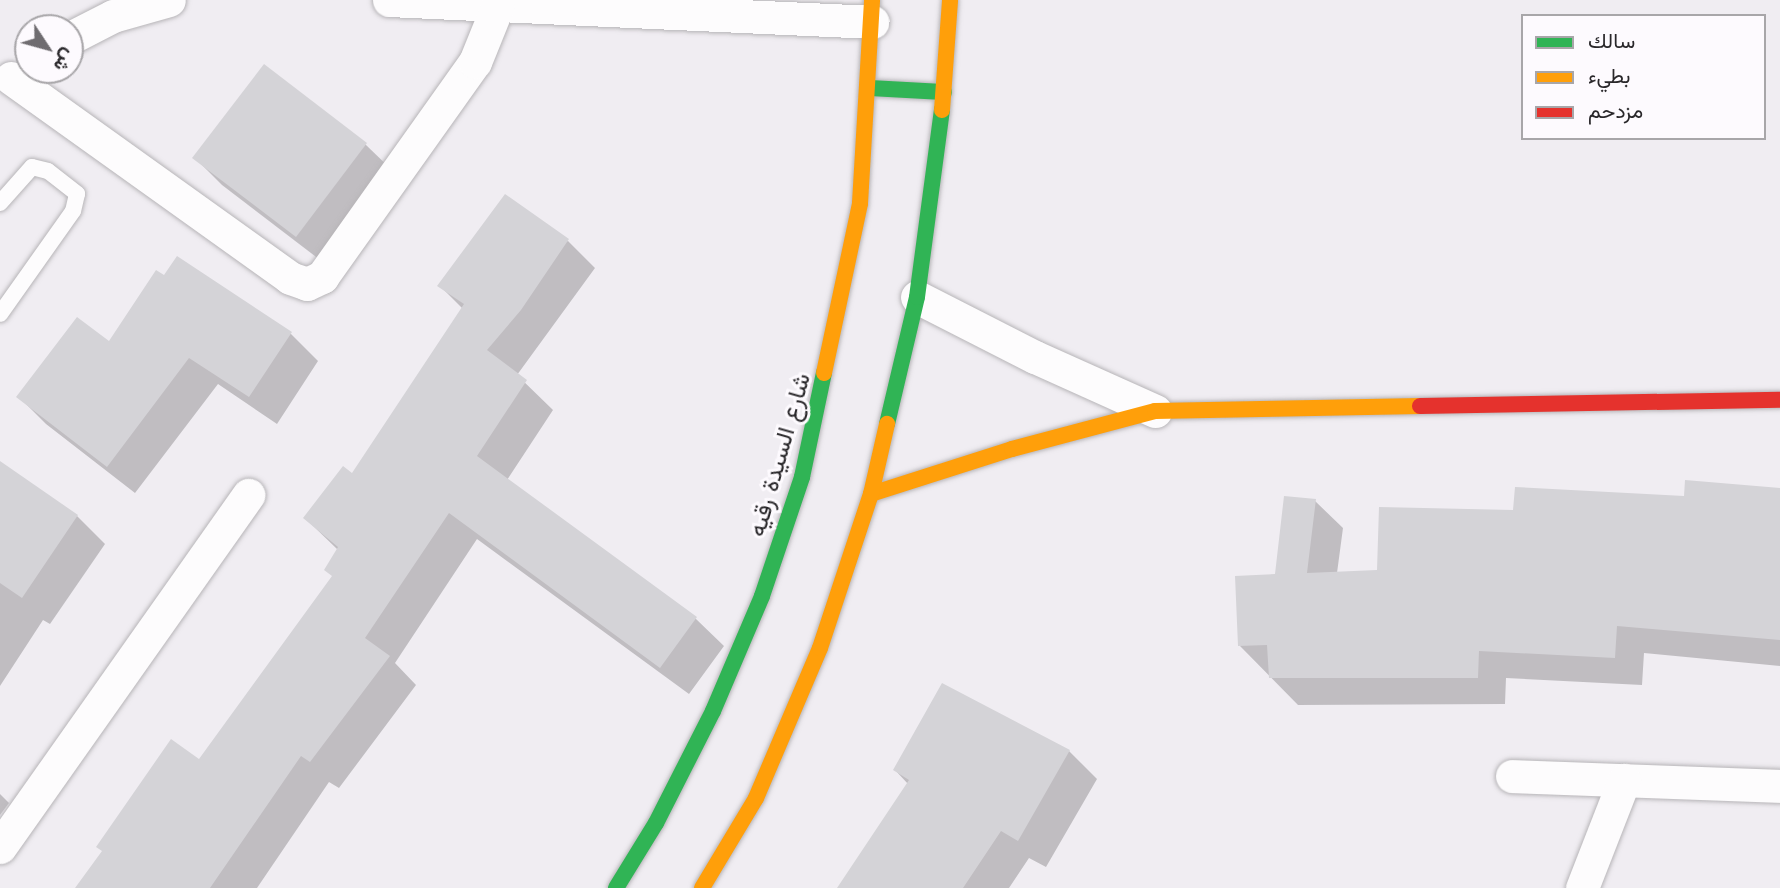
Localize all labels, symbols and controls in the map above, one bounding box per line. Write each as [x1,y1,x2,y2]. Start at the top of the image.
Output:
north arrow [14,14,84,84]
legend [1521,14,1766,140]
text: سالك [1588,28,1635,53]
text: ش [49,44,81,76]
text: بطيء [1588,63,1631,88]
text: مزدحم [1588,98,1643,123]
street label: شارع السيدة رقيه [743,370,817,540]

